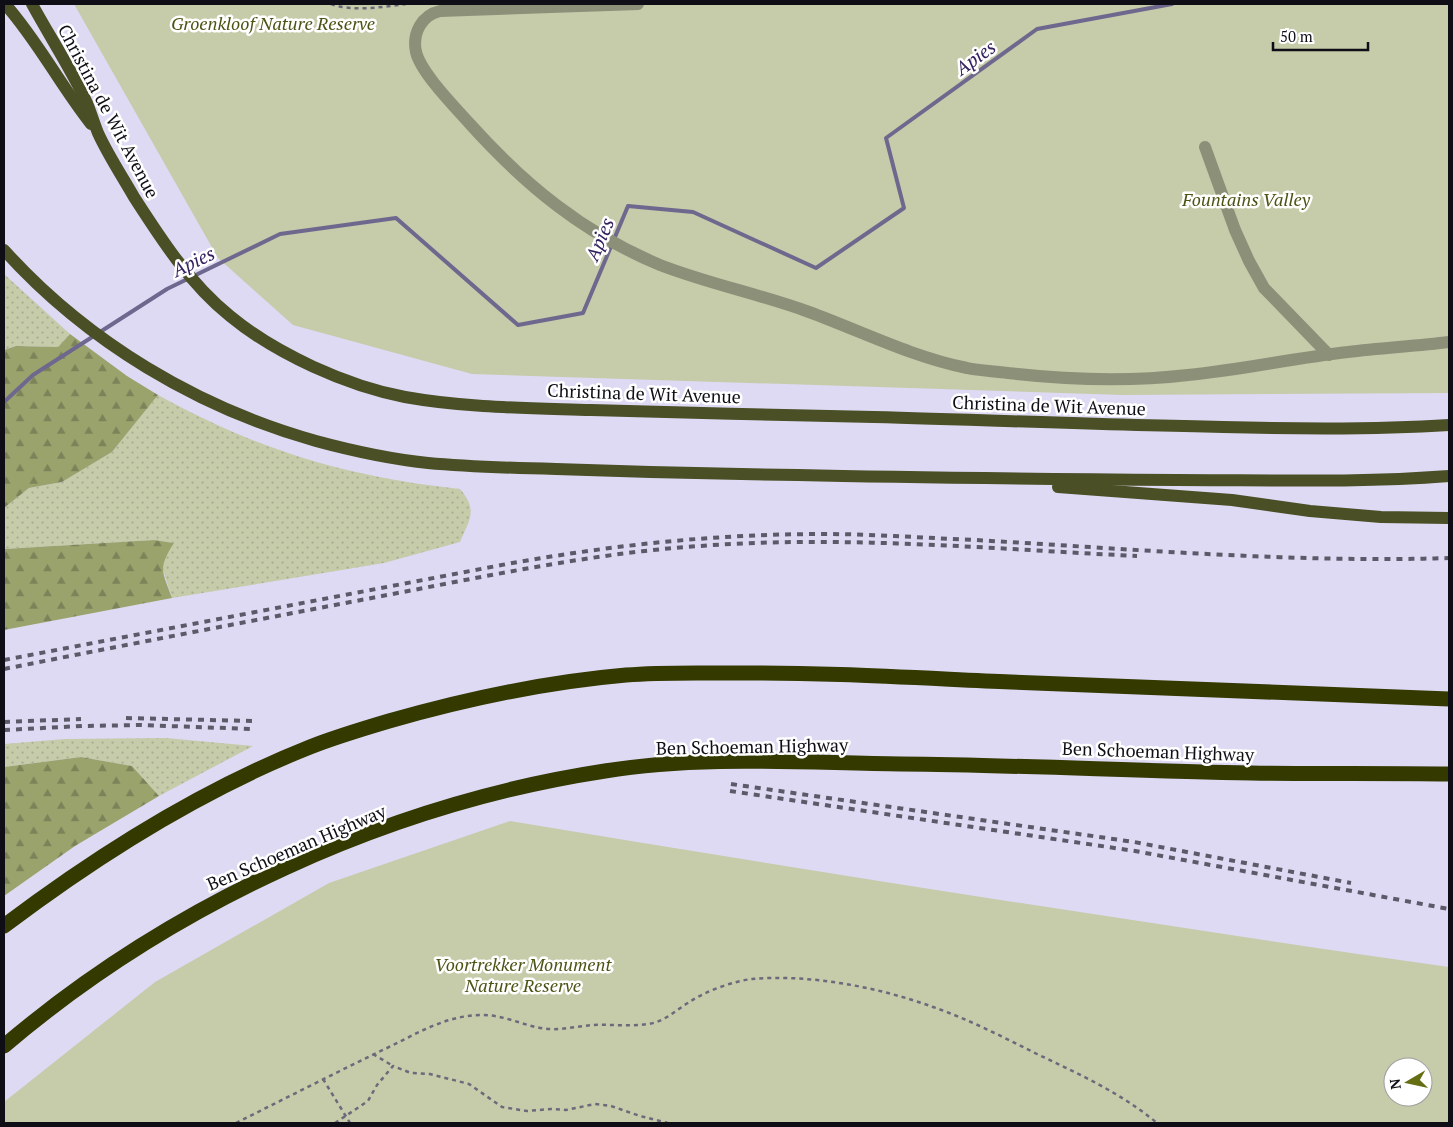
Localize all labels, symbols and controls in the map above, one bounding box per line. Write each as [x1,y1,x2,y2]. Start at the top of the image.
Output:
park label: Groenkloof Nature Reserve [171,11,375,35]
street label: Christina de Wit Avenue [53,20,165,202]
scale bar [1273,20,1368,52]
text: 50 m [1280,26,1313,46]
water label: Apies [949,34,1000,81]
park label: Fountains Valley [1181,187,1311,211]
water label: Apies [578,214,619,265]
water label: Apies [167,240,219,282]
street label: Christina de Wit Avenue [547,378,741,408]
street label: Christina de Wit Avenue [952,390,1146,420]
street label: Ben Schoeman Highway [656,732,849,760]
street label: Ben Schoeman Highway [1061,736,1255,766]
street label: Ben Schoeman Highway [203,798,390,896]
park label: Voortrekker Monument Nature Reserve [434,952,612,997]
north arrow [1383,1057,1433,1107]
text: N [1384,1077,1405,1091]

